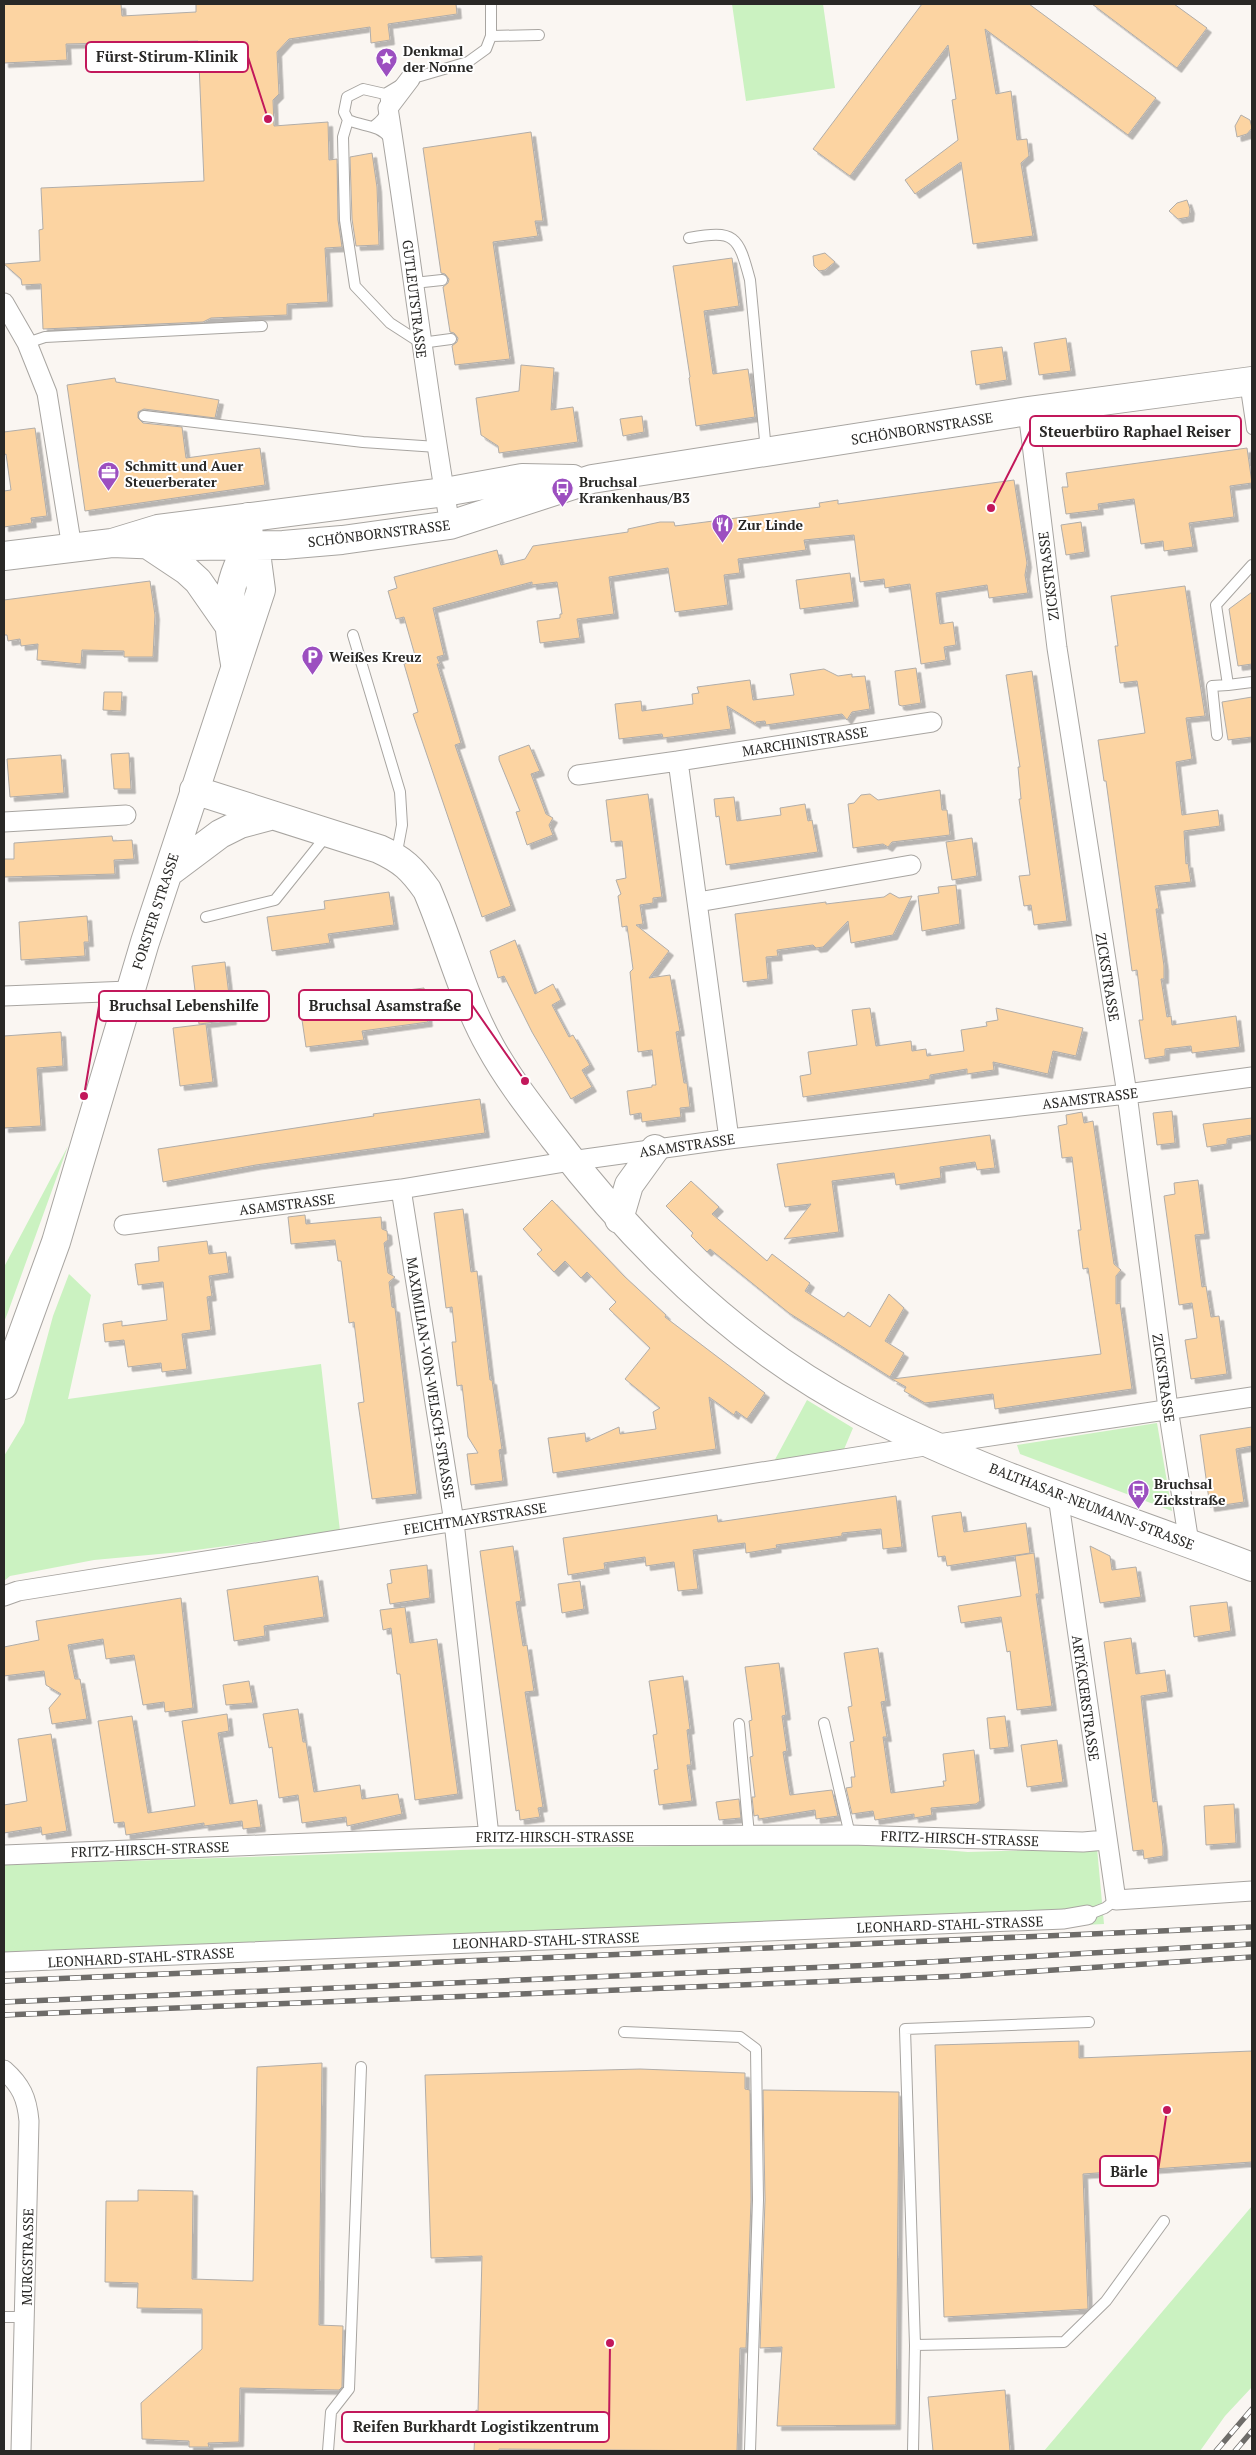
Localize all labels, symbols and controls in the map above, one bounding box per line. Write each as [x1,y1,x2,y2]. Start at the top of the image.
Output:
place label: Denkmal der Nonne [403,41,474,76]
callout: Fürst-Stirum-Klinik [86,42,248,72]
text: Fürst-Stirum-Klinik [96,46,238,66]
place icon: Denkmal der Nonne [375,46,399,77]
street label: GUTLEUTSTRASSE [398,239,432,359]
street label: SCHÖNBORNSTRASSE [850,407,994,449]
callout: Steuerbüro Raphael Reiser [1030,416,1241,446]
text: Steuerbüro Raphael Reiser [1039,421,1231,441]
place label: Schmitt und Auer Steuerberater [125,456,243,491]
office icon: Schmitt und Auer Steuerberater [97,461,121,492]
place label: Bruchsal Krankenhaus/B3 [579,472,690,507]
bus stop icon: Bruchsal Krankenhaus/B3 [551,477,575,508]
restaurant icon: Zur Linde [710,512,734,543]
street label: SCHÖNBORNSTRASSE [307,515,451,551]
place label: Zur Linde [738,515,804,534]
street label: ZICKSTRASSE [1033,531,1063,621]
parking icon: Weißes Kreuz [301,644,325,675]
place label: Weißes Kreuz [329,647,421,666]
street label: MARCHINISTRASSE [741,722,869,760]
street label: FORSTER STRASSE [127,850,183,972]
street label: ZICKSTRASSE [1092,931,1124,1023]
callout: Bruchsal Asamstraße [299,990,472,1020]
callout: Bruchsal Lebenshilfe [99,991,269,1021]
text: Bruchsal Lebenshilfe [109,995,259,1015]
text: Bruchsal Asamstraße [309,995,461,1015]
street label: ASAMSTRASSE [1041,1083,1139,1113]
street label: ASAMSTRASSE [638,1129,736,1161]
street label: ASAMSTRASSE [238,1189,336,1219]
street label: MAXIMILIAN-VON-WELSCH-STRASSE [402,1256,460,1500]
street label: ZICKSTRASSE [1148,1332,1180,1424]
street label: BALTHASAR-NEUMANN-STRASSE [987,1458,1197,1554]
place label: Bruchsal Zickstraße [1154,1474,1226,1509]
bus stop icon: Bruchsal Zickstraße [1126,1479,1150,1510]
street label: FEICHTMAYRSTRASSE [402,1497,548,1539]
street label: ARTÄCKERSTRASSE [1068,1634,1104,1762]
street label: FRITZ-HIRSCH-STRASSE [880,1826,1040,1850]
street label: FRITZ-HIRSCH-STRASSE [476,1827,634,1846]
street label: FRITZ-HIRSCH-STRASSE [70,1837,230,1861]
street label: LEONHARD-STAHL-STRASSE [856,1911,1044,1937]
street label: LEONHARD-STAHL-STRASSE [452,1927,640,1953]
street label: LEONHARD-STAHL-STRASSE [47,1943,235,1971]
callout: Bärle [1100,2156,1158,2186]
text: Bärle [1110,2161,1148,2181]
street label: MURGSTRASSE [17,2208,37,2306]
callout: Reifen Burkhardt Logistikzentrum [342,2412,609,2442]
text: Reifen Burkhardt Logistikzentrum [353,2416,599,2436]

